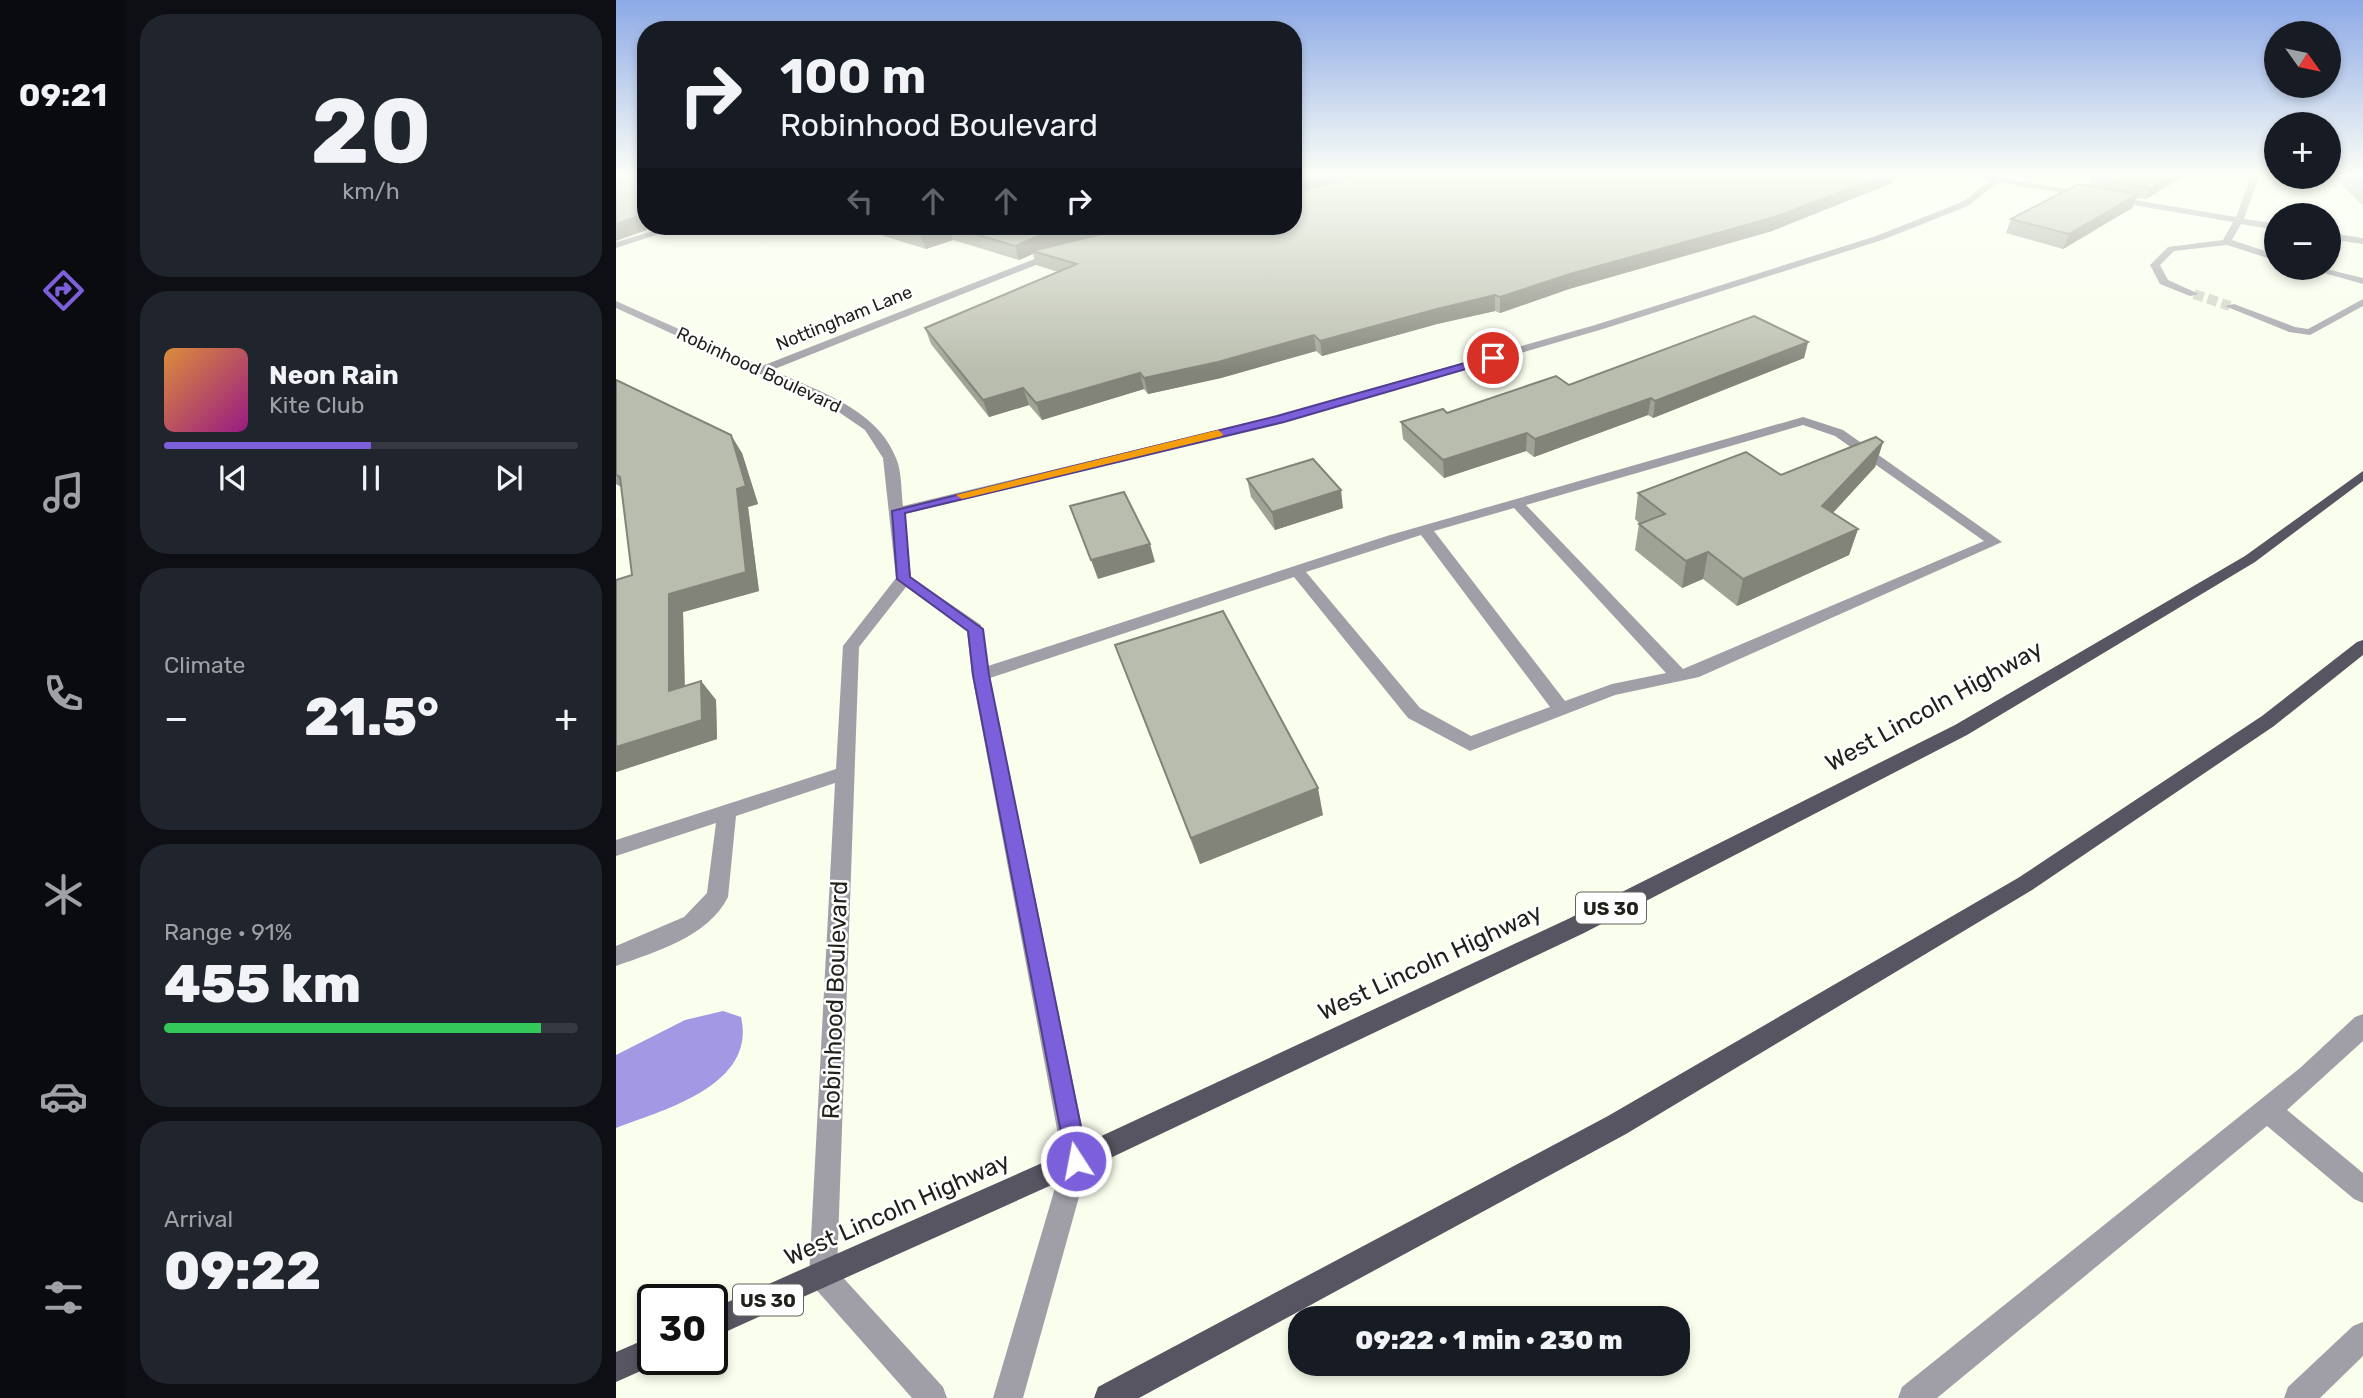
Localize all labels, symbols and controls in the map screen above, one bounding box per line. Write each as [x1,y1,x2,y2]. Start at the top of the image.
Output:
north arrow [2264,21,2342,98]
map controls [2264,21,2341,280]
text: 100 m [780,47,926,105]
icon: right [665,49,756,140]
text: 09:21 [19,76,107,114]
text: 20 [310,77,432,185]
text: Robinhood Boulevard [780,106,1098,144]
button: + [2264,112,2341,189]
text: km/h [342,177,400,205]
icon: left [841,182,879,220]
icon: ahead [914,182,952,220]
icon: ahead [987,182,1025,220]
icon: right [1060,182,1098,220]
button: − [2264,203,2341,280]
icon: directions [39,266,88,315]
street label: Nottingham Lane [773,281,915,355]
street label: Robinhood Boulevard [673,322,845,418]
pin [1463,328,1523,388]
icon: arrive [1474,339,1512,377]
text: Neon Rain [269,360,399,391]
text: Kite Club [269,391,364,419]
icon: previous [214,459,252,497]
icon: pause [352,459,390,497]
icon: next [490,459,528,497]
icon: music [39,468,88,517]
street label: West Lincoln Highway [1821,635,2047,777]
text: Climate [164,651,245,679]
icon: phone [39,669,88,718]
text: 21.5° [304,686,439,748]
text: − [164,695,189,741]
text: + [554,695,578,741]
icon: climate [39,870,88,919]
street label: Robinhood Boulevard [817,880,853,1120]
road number: US 30 [1576,893,1646,924]
street label: West Lincoln Highway [1314,898,1546,1026]
text: Range · 91% [164,918,292,946]
text: 455 km [164,953,361,1015]
icon: car [39,1072,88,1121]
position arrow [1039,1124,1113,1198]
street label: West Lincoln Highway [780,1147,1014,1271]
text: Arrival [164,1205,233,1233]
text: 09:22 [164,1240,321,1302]
icon: filters [39,1273,88,1322]
speed limit sign: 30 [637,1284,728,1375]
road number: US 30 [733,1284,803,1316]
text: 09:22 · 1 min · 230 m [1355,1325,1623,1356]

